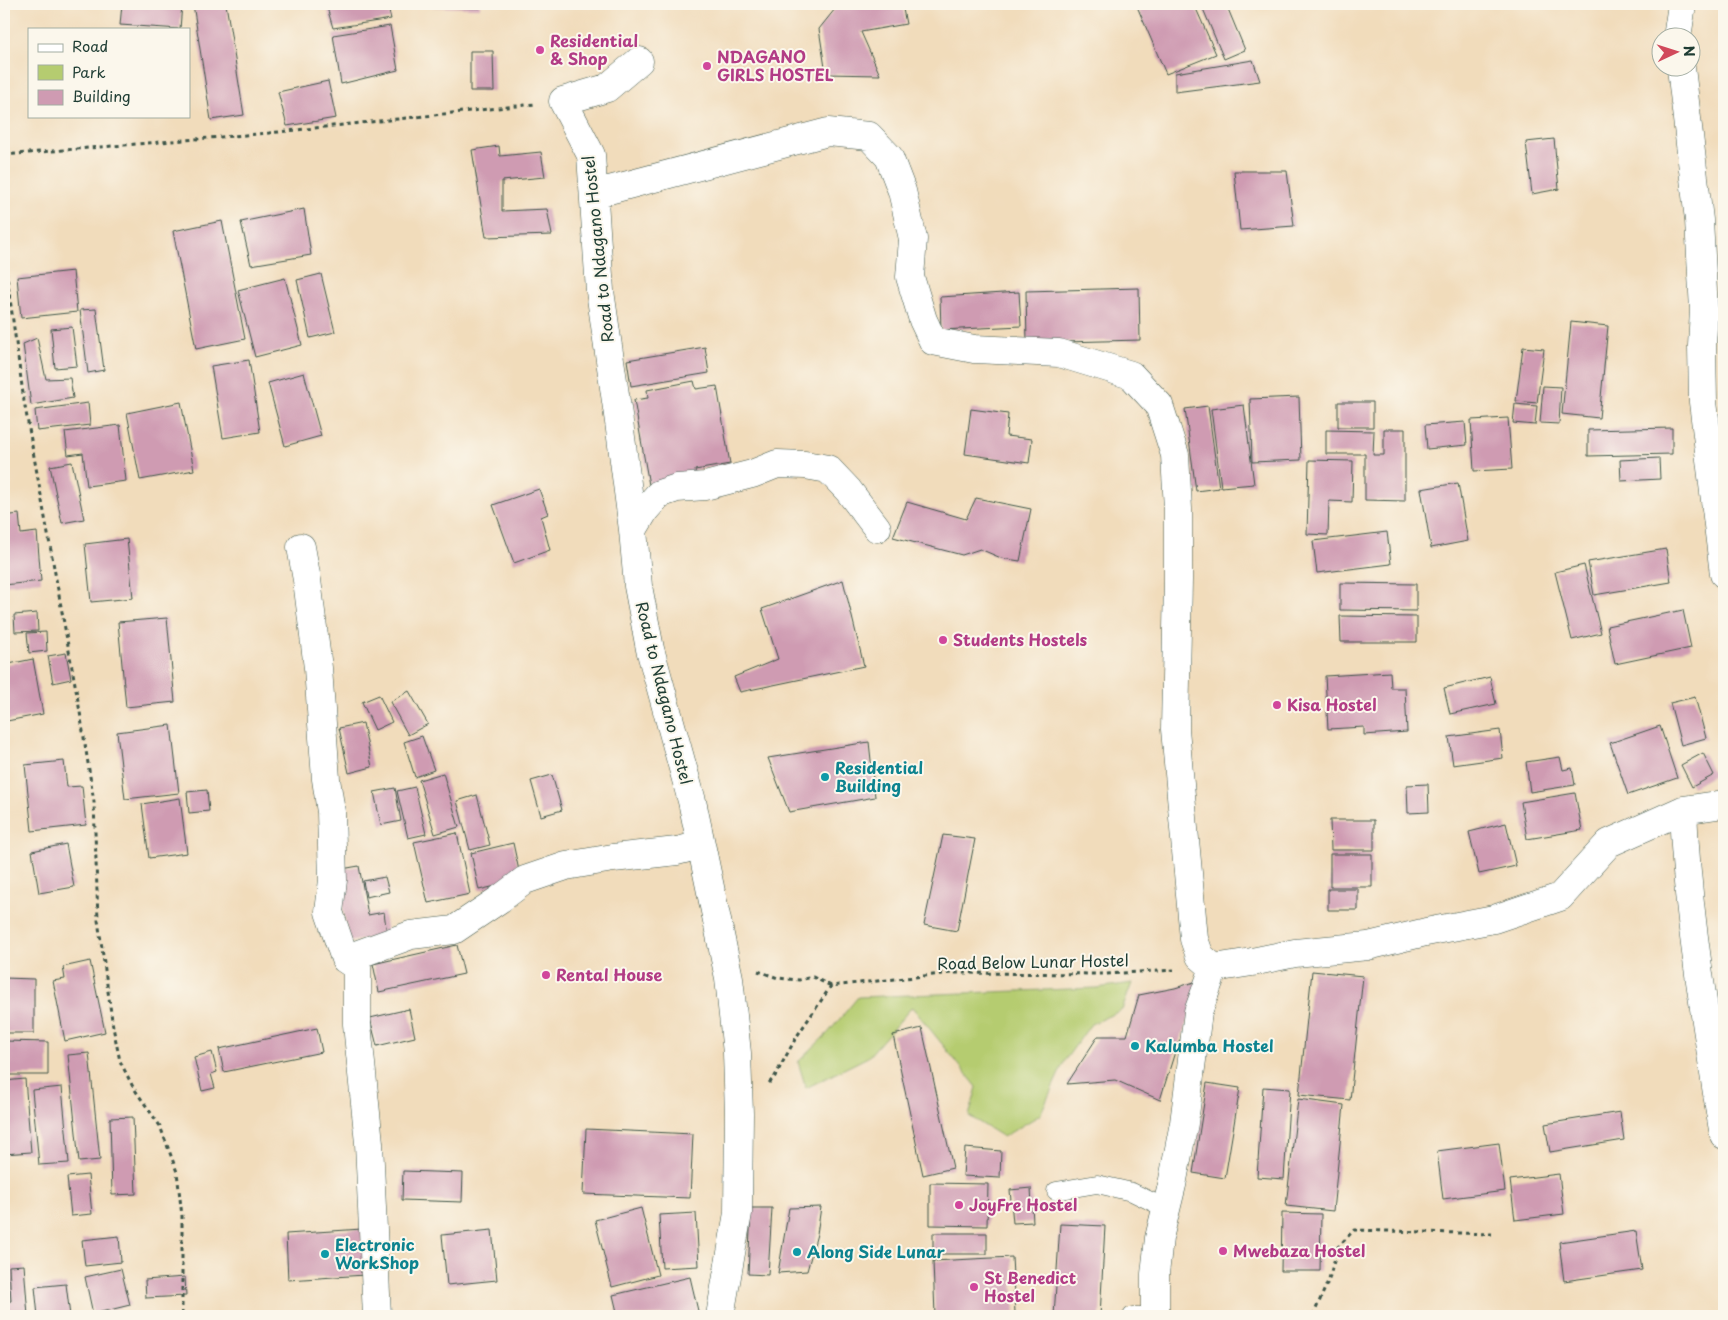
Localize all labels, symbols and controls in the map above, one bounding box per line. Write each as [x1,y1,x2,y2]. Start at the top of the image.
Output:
legend [28,28,190,118]
place label: Residential & Shop [550,28,638,70]
north arrow [1650,28,1700,78]
text: Road [72,34,108,57]
marker: Residential & Shop [534,44,546,56]
place label: NDAGANO GIRLS HOSTEL [717,44,834,86]
text: N [1679,45,1700,57]
text: Park [72,60,106,83]
marker: NDAGANO GIRLS HOSTEL [701,60,713,72]
text: Building [72,84,131,107]
street label: Road to Ndagano Hostel [575,155,619,344]
street label: Road to Ndagano Hostel [631,599,699,787]
place label: Students Hostels [953,627,1088,651]
marker: Students Hostels [937,634,949,646]
place label: Kisa Hostel [1287,692,1377,716]
marker: Kisa Hostel [1271,699,1283,711]
place label: Residential Building [835,755,923,797]
marker: Residential Building [819,771,831,783]
street label: Road Below Lunar Hostel [937,947,1129,975]
place label: Rental House [556,962,662,986]
marker: Rental House [540,969,552,981]
place label: Kalumba Hostel [1145,1033,1273,1057]
marker: Kalumba Hostel [1129,1040,1141,1052]
place label: JoyFre Hostel [969,1192,1077,1216]
marker: JoyFre Hostel [953,1199,965,1211]
place label: Electronic WorkShop [335,1232,419,1274]
place label: Mwebaza Hostel [1233,1238,1365,1262]
place label: Along Side Lunar [807,1239,946,1263]
marker: Mwebaza Hostel [1217,1245,1229,1257]
marker: Along Side Lunar [791,1246,803,1258]
marker: Electronic WorkShop [319,1248,331,1260]
place label: St Benedict Hostel [984,1265,1077,1307]
marker: St Benedict Hostel [968,1281,980,1293]

